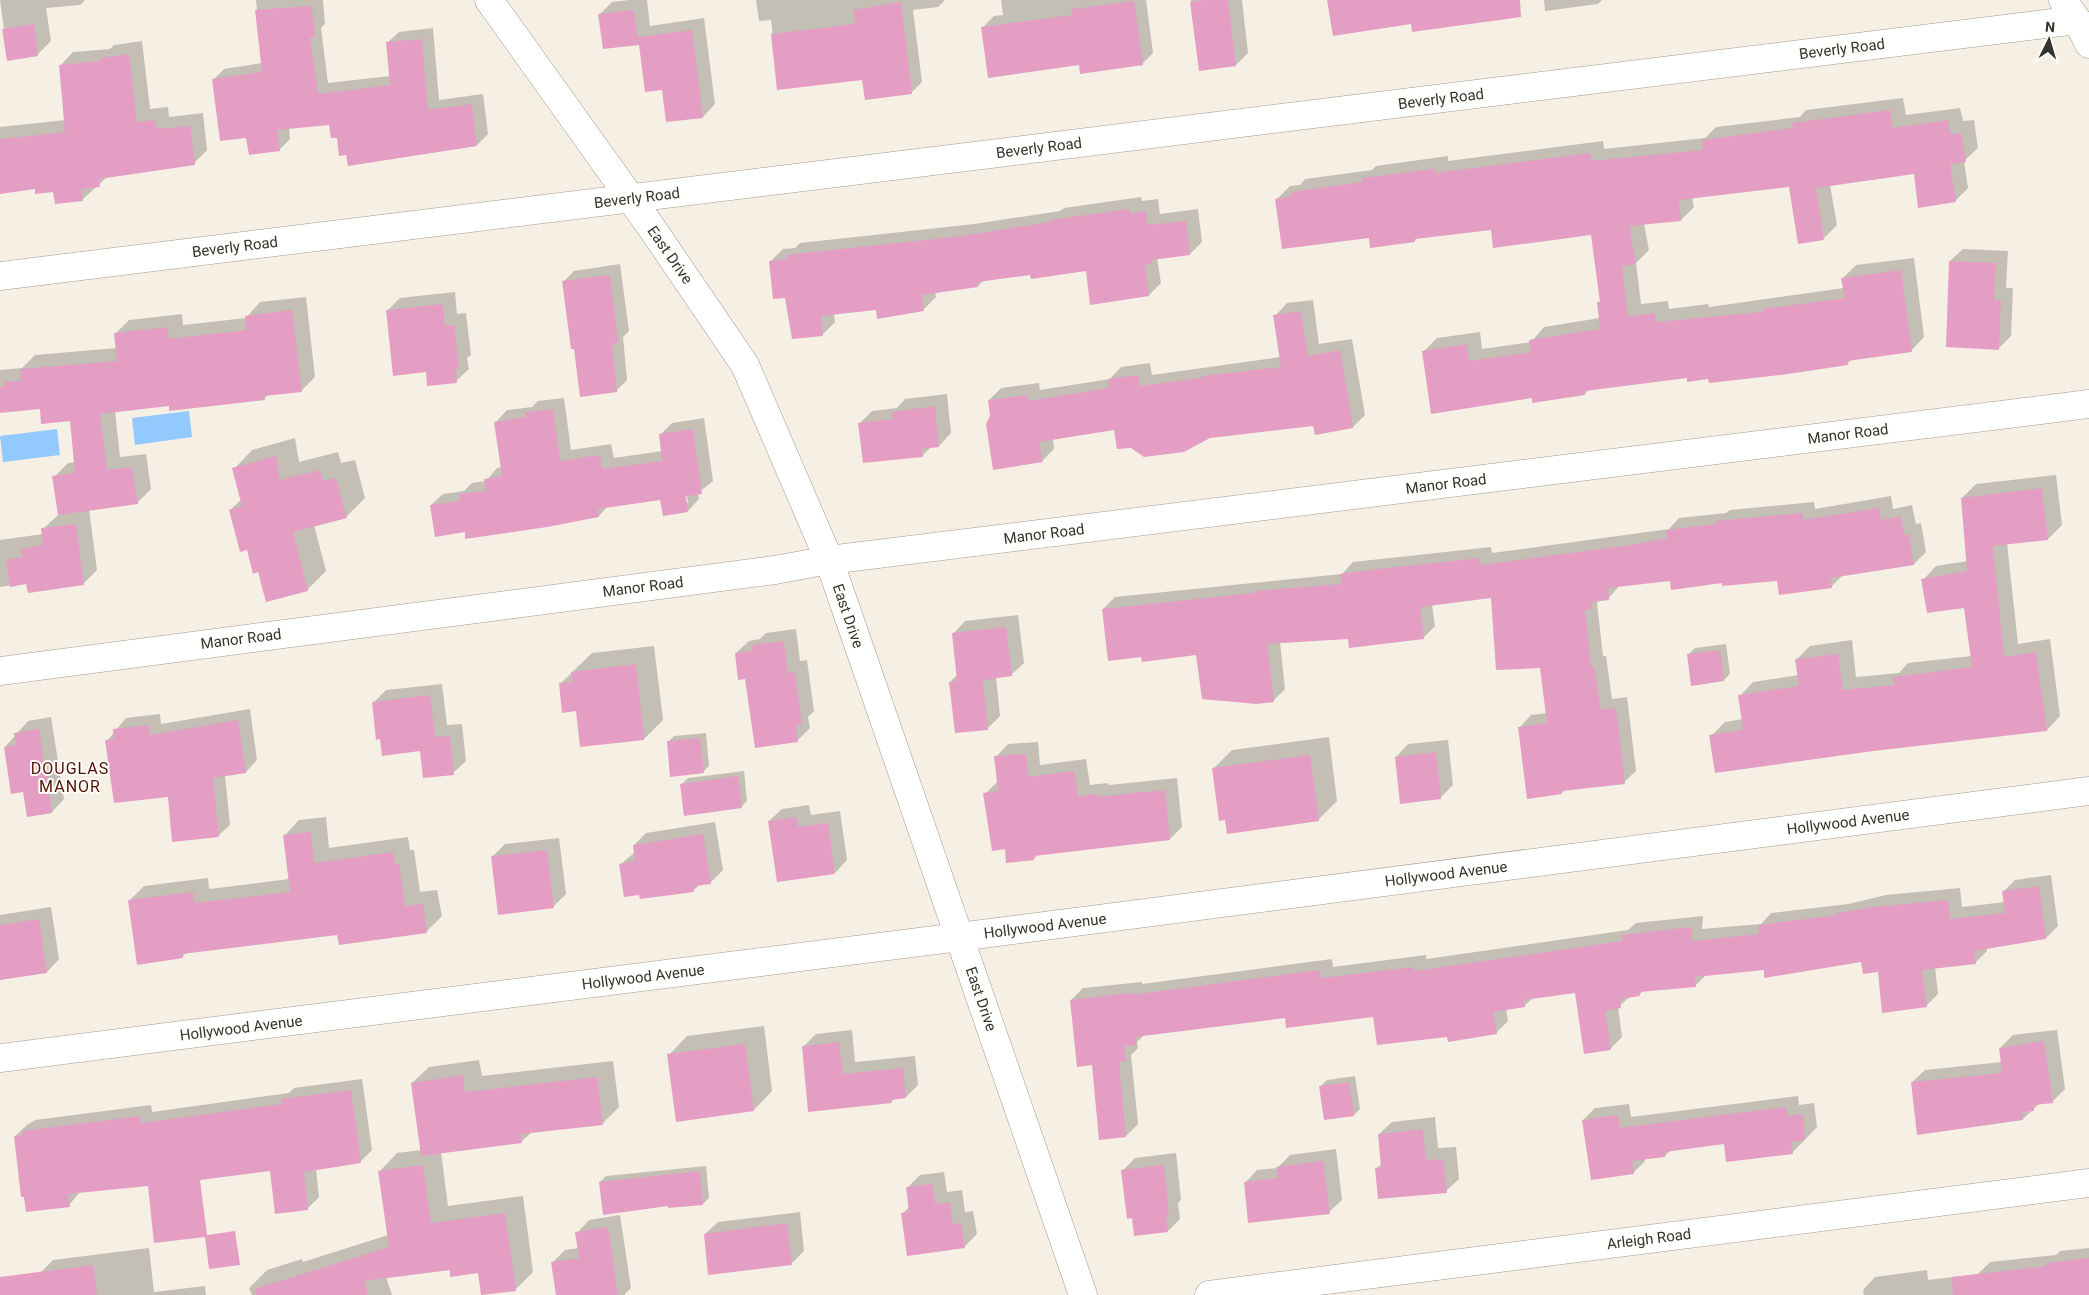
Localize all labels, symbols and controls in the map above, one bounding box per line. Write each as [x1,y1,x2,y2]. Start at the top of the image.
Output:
north arrow [2024,15,2074,65]
text: N [2045,19,2056,35]
street label: Beverly Road [1798,35,1886,63]
street label: Beverly Road [1397,85,1485,113]
street label: Beverly Road [995,134,1083,162]
street label: Beverly Road [593,184,681,212]
street label: East Drive [643,222,697,288]
street label: Beverly Road [191,233,279,261]
street label: Manor Road [1807,420,1889,448]
street label: Manor Road [1405,470,1487,498]
street label: Manor Road [1003,520,1085,548]
street label: Manor Road [602,573,684,601]
street label: East Drive [829,582,867,651]
street label: Manor Road [200,625,282,653]
district label: DOUGLAS MANOR [31,759,109,796]
street label: Hollywood Avenue [1786,806,1910,838]
street label: Hollywood Avenue [1384,858,1508,890]
street label: Hollywood Avenue [983,910,1107,942]
street label: Hollywood Avenue [581,961,705,993]
street label: East Drive [962,965,1000,1034]
street label: Hollywood Avenue [179,1012,303,1044]
street label: Arleigh Road [1606,1225,1692,1253]

